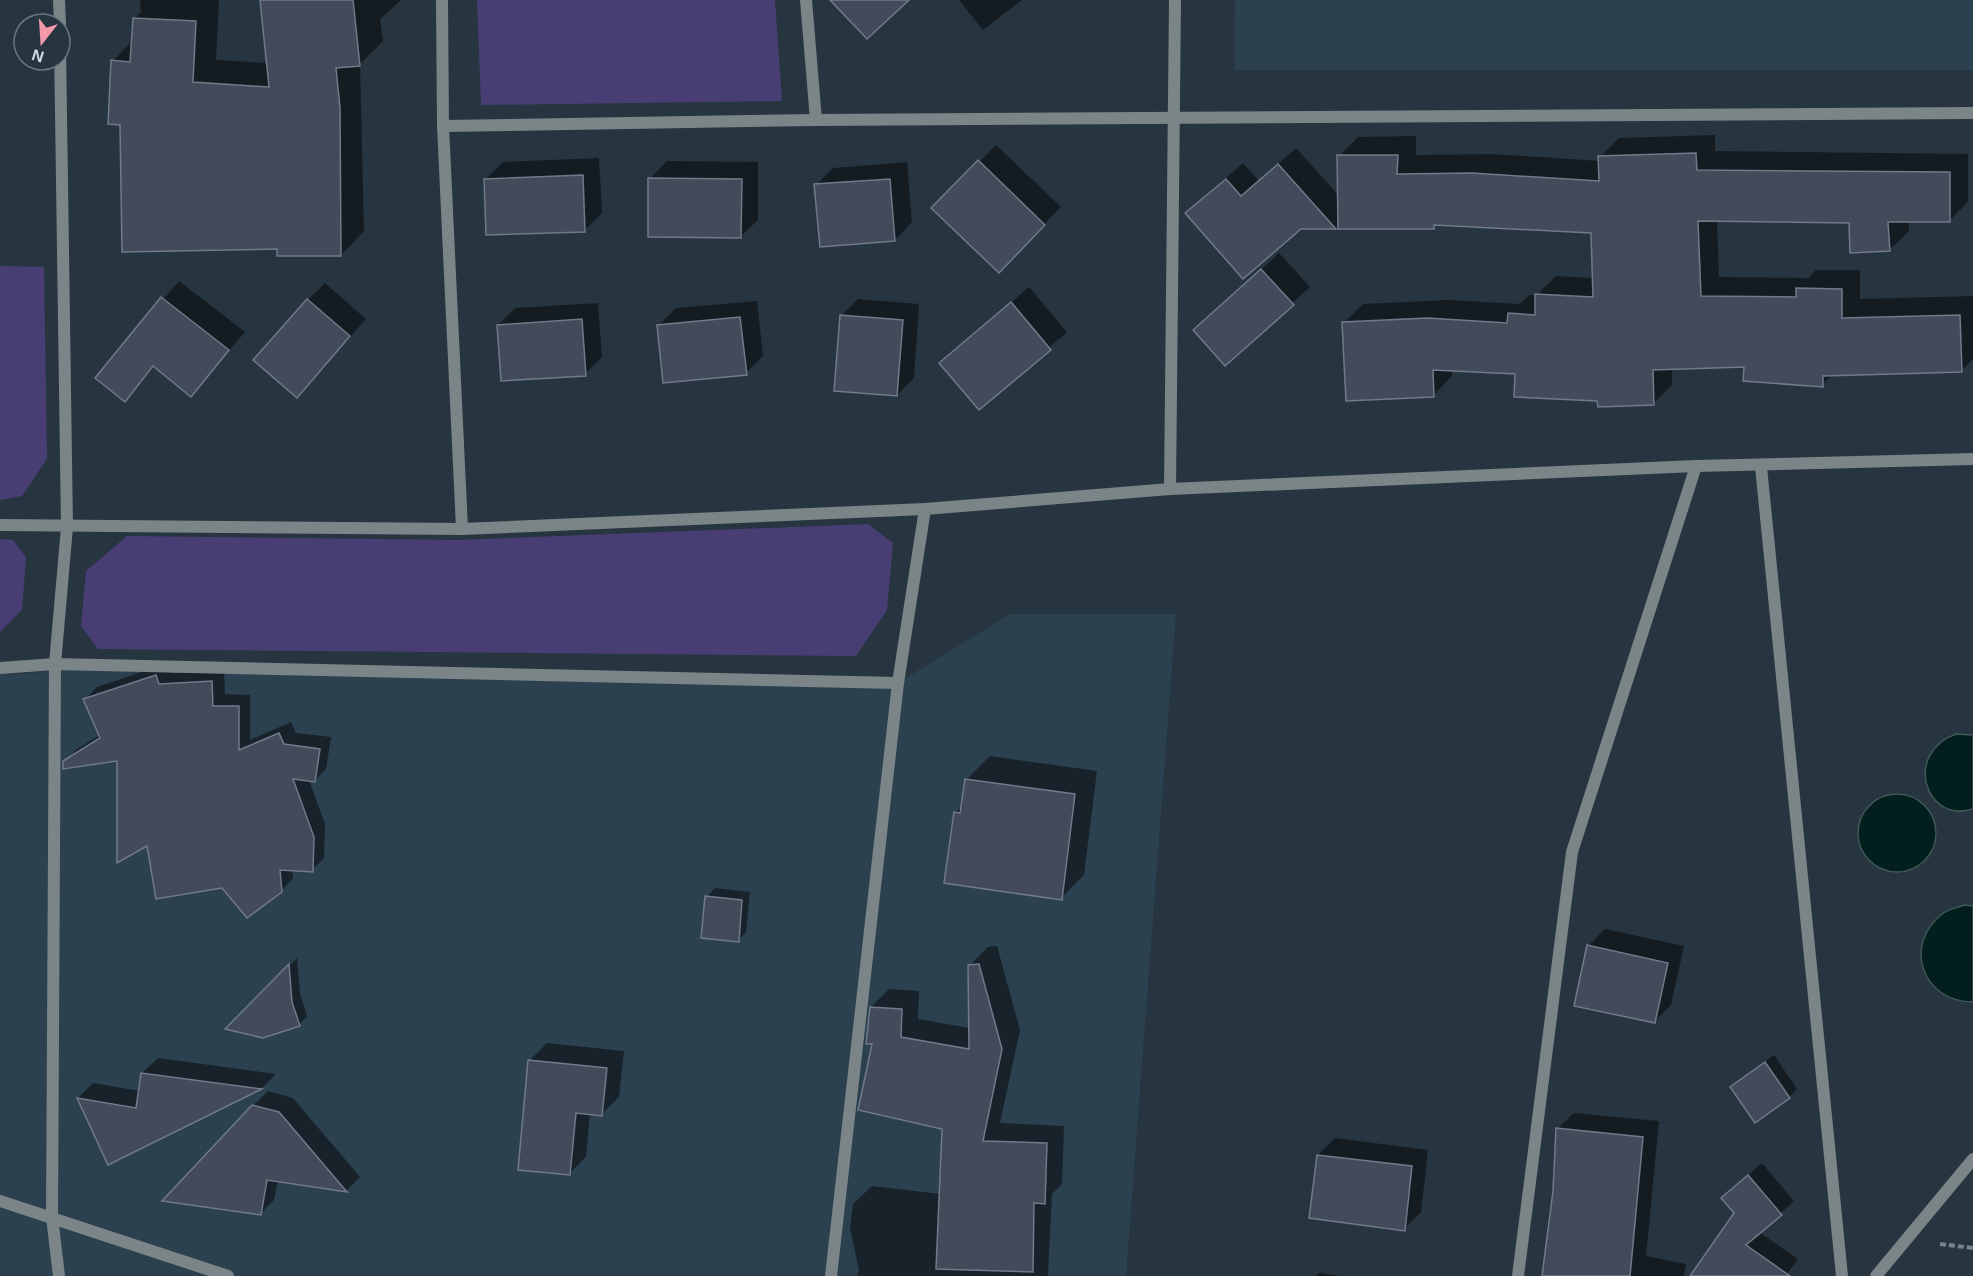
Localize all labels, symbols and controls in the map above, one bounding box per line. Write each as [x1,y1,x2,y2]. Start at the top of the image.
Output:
north arrow [12,12,72,72]
text: N [30,46,46,66]

